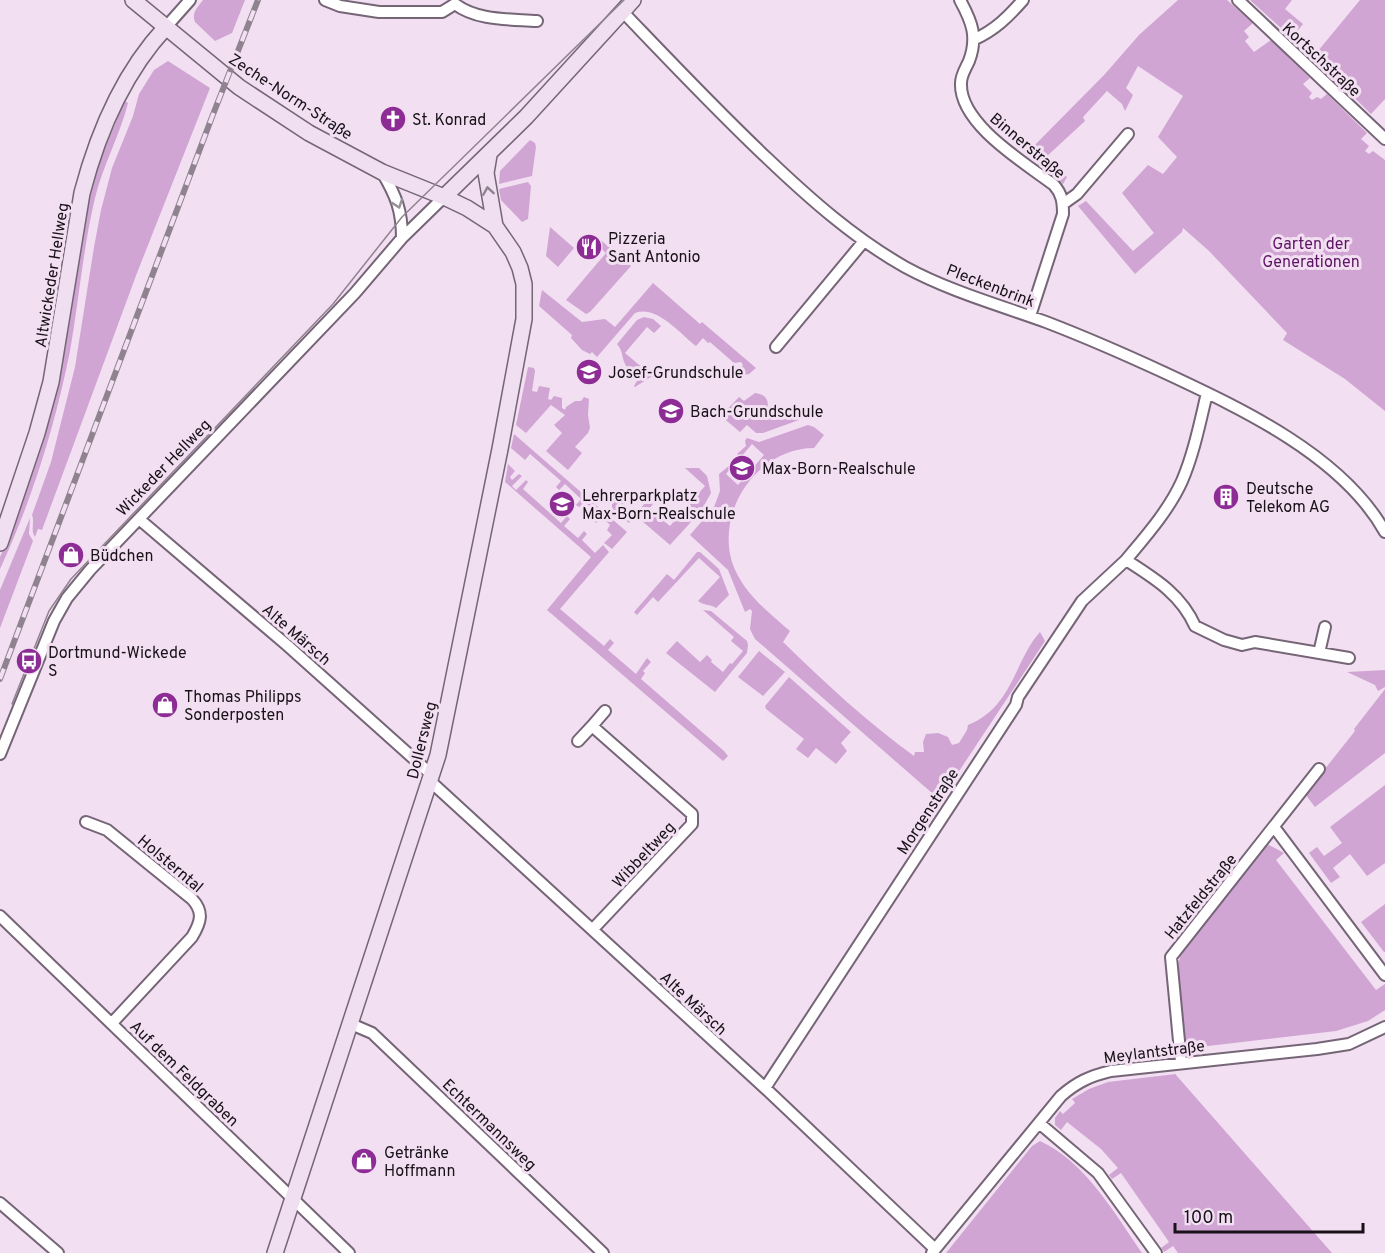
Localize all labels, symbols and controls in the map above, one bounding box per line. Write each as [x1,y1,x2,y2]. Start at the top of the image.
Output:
street label: Kortschstraße [1277,19,1364,102]
street label: Zeche-Norm-Straße [224,50,356,145]
church icon: St. Konrad [378,104,408,134]
street label: Binnerstraße [985,109,1069,184]
place label: St. Konrad [412,111,486,131]
one-way arrow [483,186,495,195]
one-way arrow [390,198,403,209]
street label: Altwickeder Hellweg [32,201,74,349]
place label: Pizzeria Sant Antonio [608,230,701,268]
restaurant icon: Pizzeria Sant Antonio [574,232,604,262]
park label: Garten der Generationen [1262,235,1360,273]
street label: Pleckenbrink [943,261,1038,313]
school or university icon: Josef-Grundschule [574,357,604,387]
place label: Josef-Grundschule [608,364,743,384]
school or university icon: Bach-Grundschule [656,396,686,426]
place label: Bach-Grundschule [690,403,823,423]
street label: Wickeder Hellweg [113,416,216,521]
school or university icon: Max-Born-Realschule [727,453,757,483]
place label: Max-Born-Realschule [762,460,916,480]
place label: Deutsche Telekom AG [1246,480,1330,518]
building icon: Deutsche Telekom AG [1211,482,1241,512]
place label: Lehrerparkplatz Max-Born-Realschule [582,487,736,525]
school or university icon: Lehrerparkplatz Max-Born-Realschule [547,489,577,519]
shop icon: Büdchen [56,540,86,570]
place label: Büdchen [90,547,154,567]
street label: Alte Märsch [257,600,334,671]
place label: Dortmund-Wickede S [48,644,187,682]
bus stop icon: Dortmund-Wickede S [14,646,44,676]
place label: Thomas Philipps Sonderposten [184,688,302,726]
shop icon: Thomas Philipps Sonderposten [150,690,180,720]
street label: Dollersweg [404,700,442,781]
street label: Morgenstraße [893,765,964,859]
street label: Wibbeltweg [609,818,680,893]
street label: Holsterntal [133,831,207,898]
street label: Hatzfeldstraße [1161,851,1242,944]
street label: Alte Märsch [655,968,730,1041]
street label: Auf dem Feldgraben [125,1017,242,1132]
street label: Meylantstraße [1103,1037,1206,1069]
street label: Echtermannsweg [437,1075,540,1176]
place label: Getränke Hoffmann [384,1144,455,1182]
shop icon: Getränke Hoffmann [349,1146,379,1176]
scale bar [1175,1196,1362,1234]
text: 100 m [1184,1207,1233,1230]

